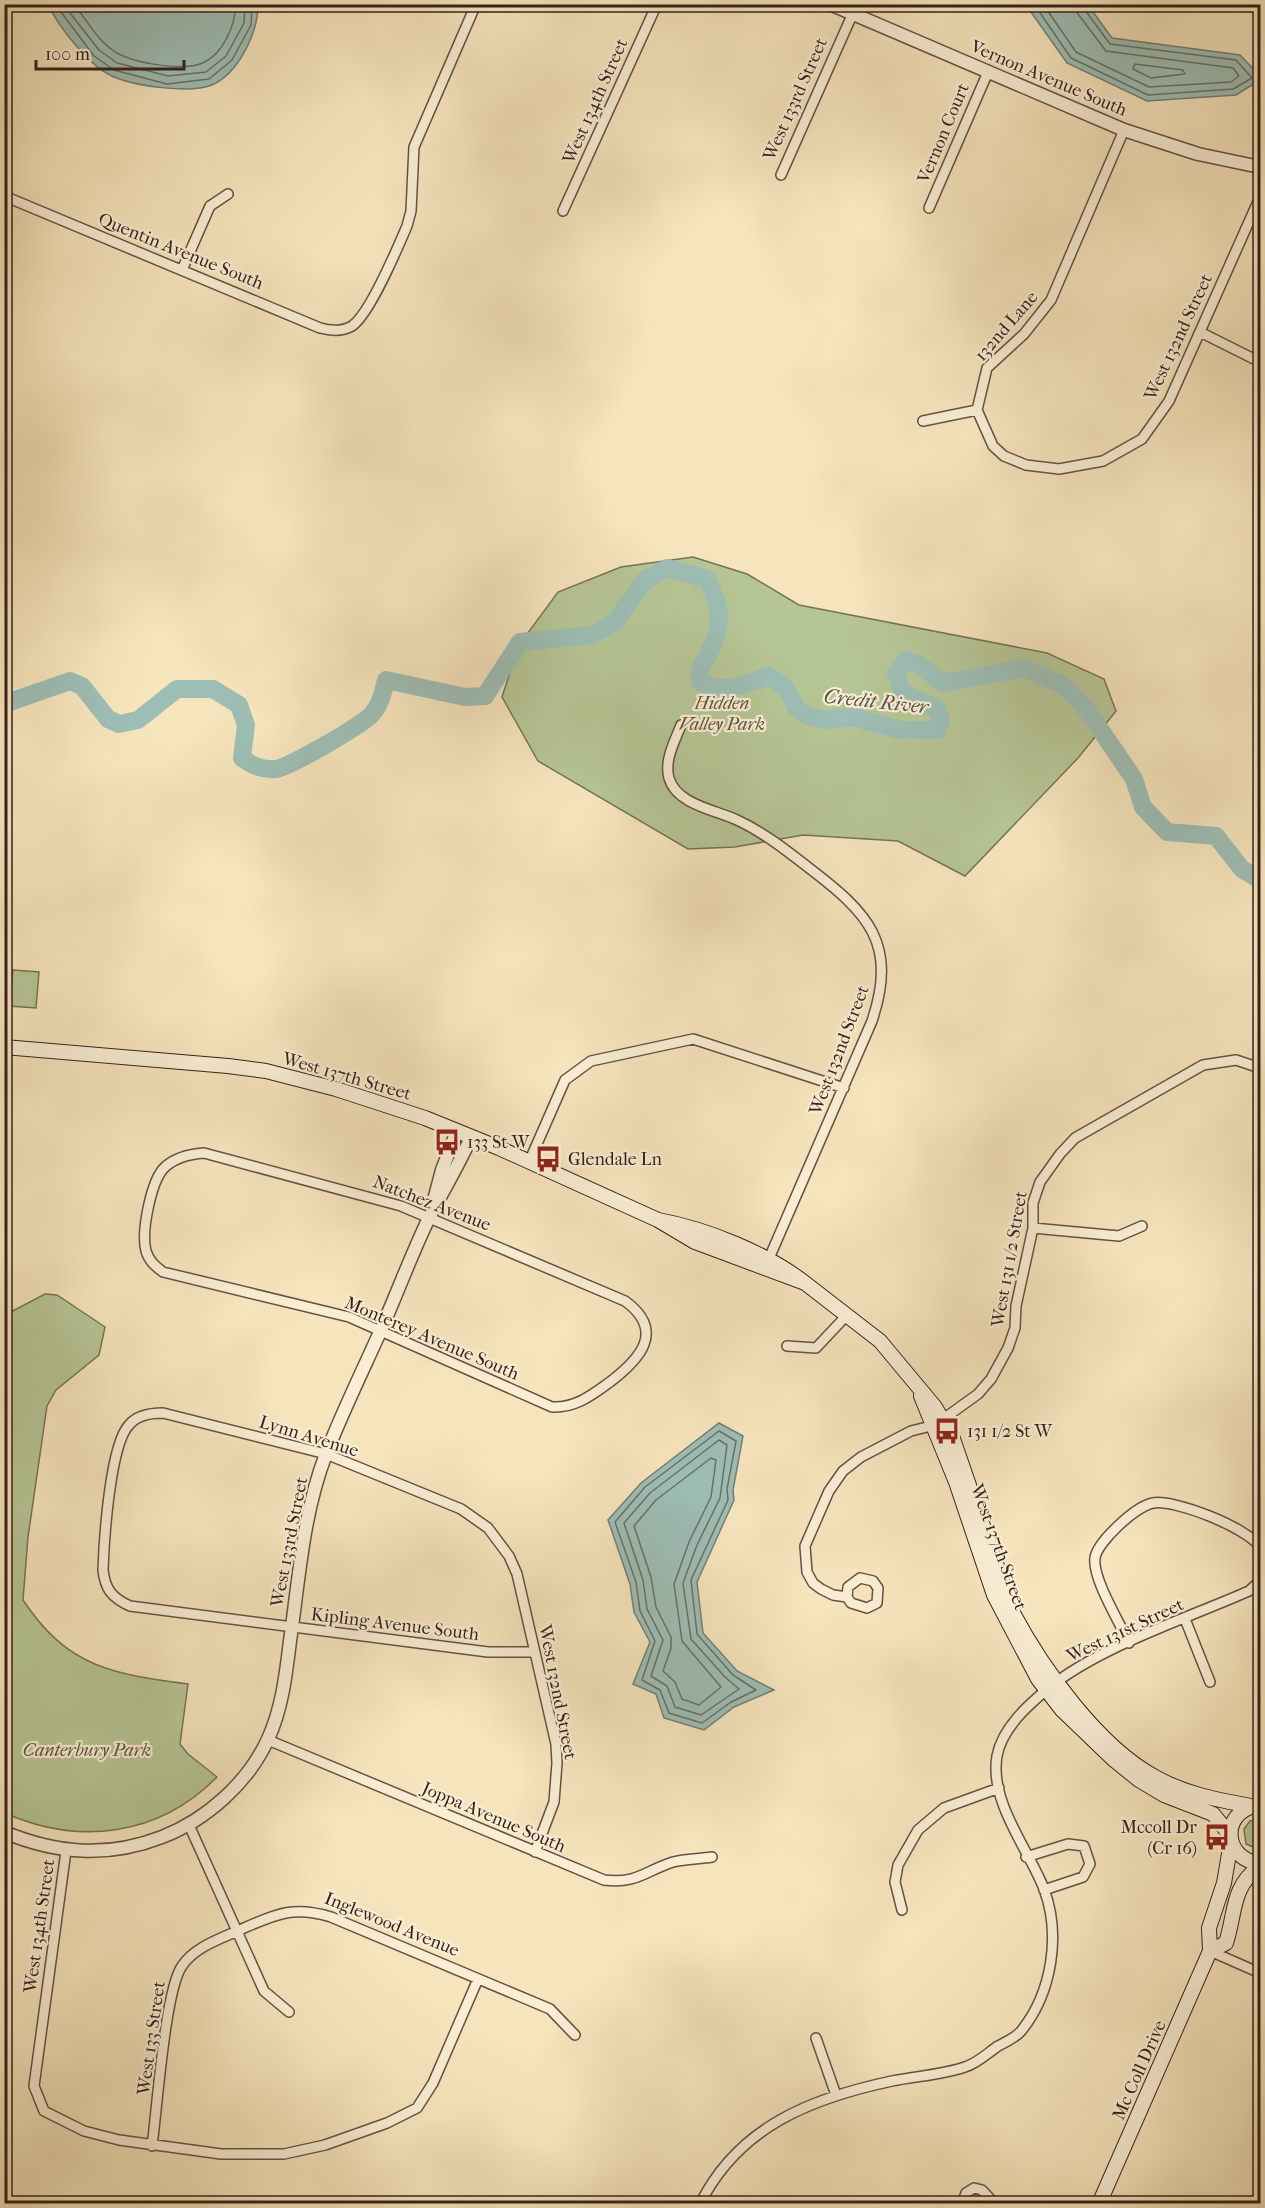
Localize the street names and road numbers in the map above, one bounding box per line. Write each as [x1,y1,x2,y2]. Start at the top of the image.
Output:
street label: West 133rd Street [759,34,832,165]
street label: West 134th Street [558,35,633,168]
street label: Vernon Avenue South [967,36,1130,121]
street label: Vernon Court [913,80,974,187]
street label: Quentin Avenue South [95,209,266,294]
street label: West 132nd Street [1140,270,1217,405]
street label: 132nd Lane [970,287,1042,366]
street label: West 132nd Street [805,982,874,1119]
street label: West 137th Street [279,1048,414,1105]
street label: Natchez Avenue [370,1171,494,1236]
street label: West 131 1/2 Street [987,1189,1032,1330]
street label: Monterey Avenue South [341,1292,522,1385]
street label: Lynn Avenue [257,1411,361,1462]
street label: West 133rd Street [266,1475,313,1610]
street label: West 137th Street [966,1480,1031,1614]
street label: West 131st Street [1062,1594,1188,1667]
street label: Kipling Avenue South [310,1604,480,1645]
street label: West 132nd Street [534,1622,581,1762]
street label: Joppa Avenue South [417,1777,569,1857]
street label: West 134th Street [20,1857,59,1995]
street label: Inglewood Avenue [321,1888,462,1961]
street label: West 133 Street [133,1979,170,2097]
street label: Mc Coll Drive [1108,2017,1171,2123]

